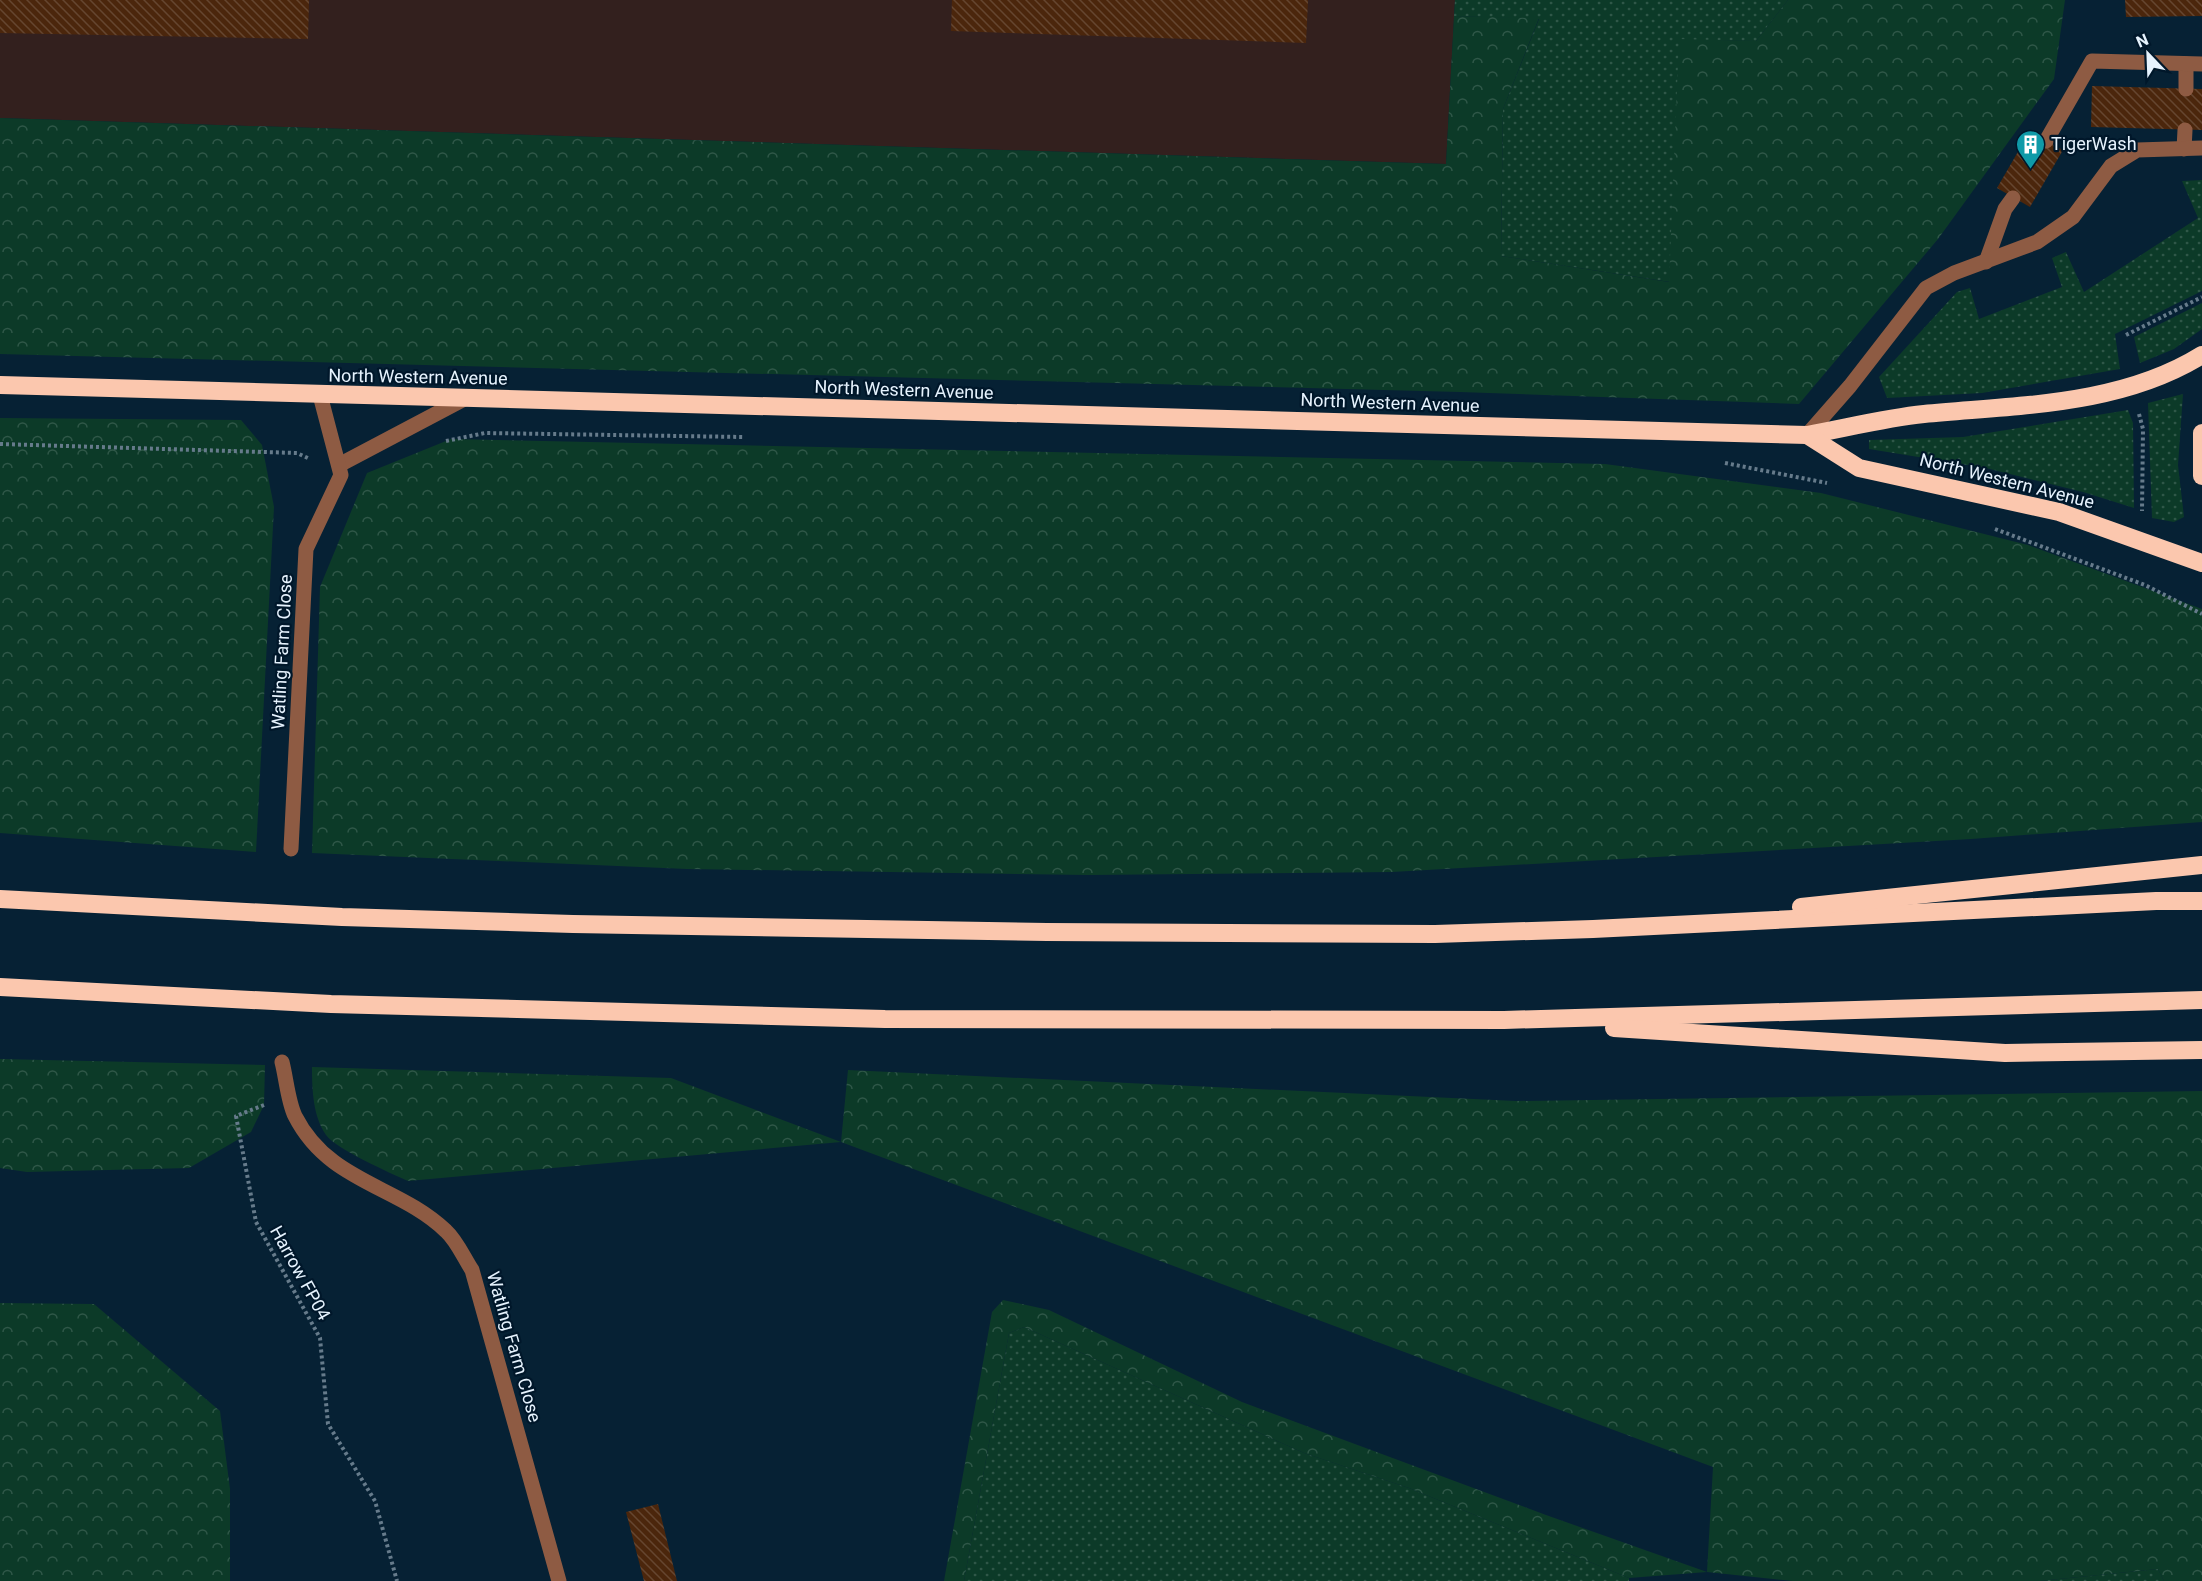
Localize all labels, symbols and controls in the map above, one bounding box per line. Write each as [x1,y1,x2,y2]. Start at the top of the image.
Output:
north arrow [2118,24,2178,84]
text: N [2133,30,2151,52]
building icon: TigerWash [2014,128,2046,170]
place label: TigerWash [2051,133,2137,154]
street label: North Western Avenue [328,364,508,389]
street label: North Western Avenue [814,376,994,403]
street label: North Western Avenue [1300,389,1480,416]
street label: North Western Avenue [1918,449,2097,512]
street label: Watling Farm Close [267,574,296,730]
street label: Harrow FP04 [266,1222,335,1324]
street label: Watling Farm Close [483,1269,546,1425]

